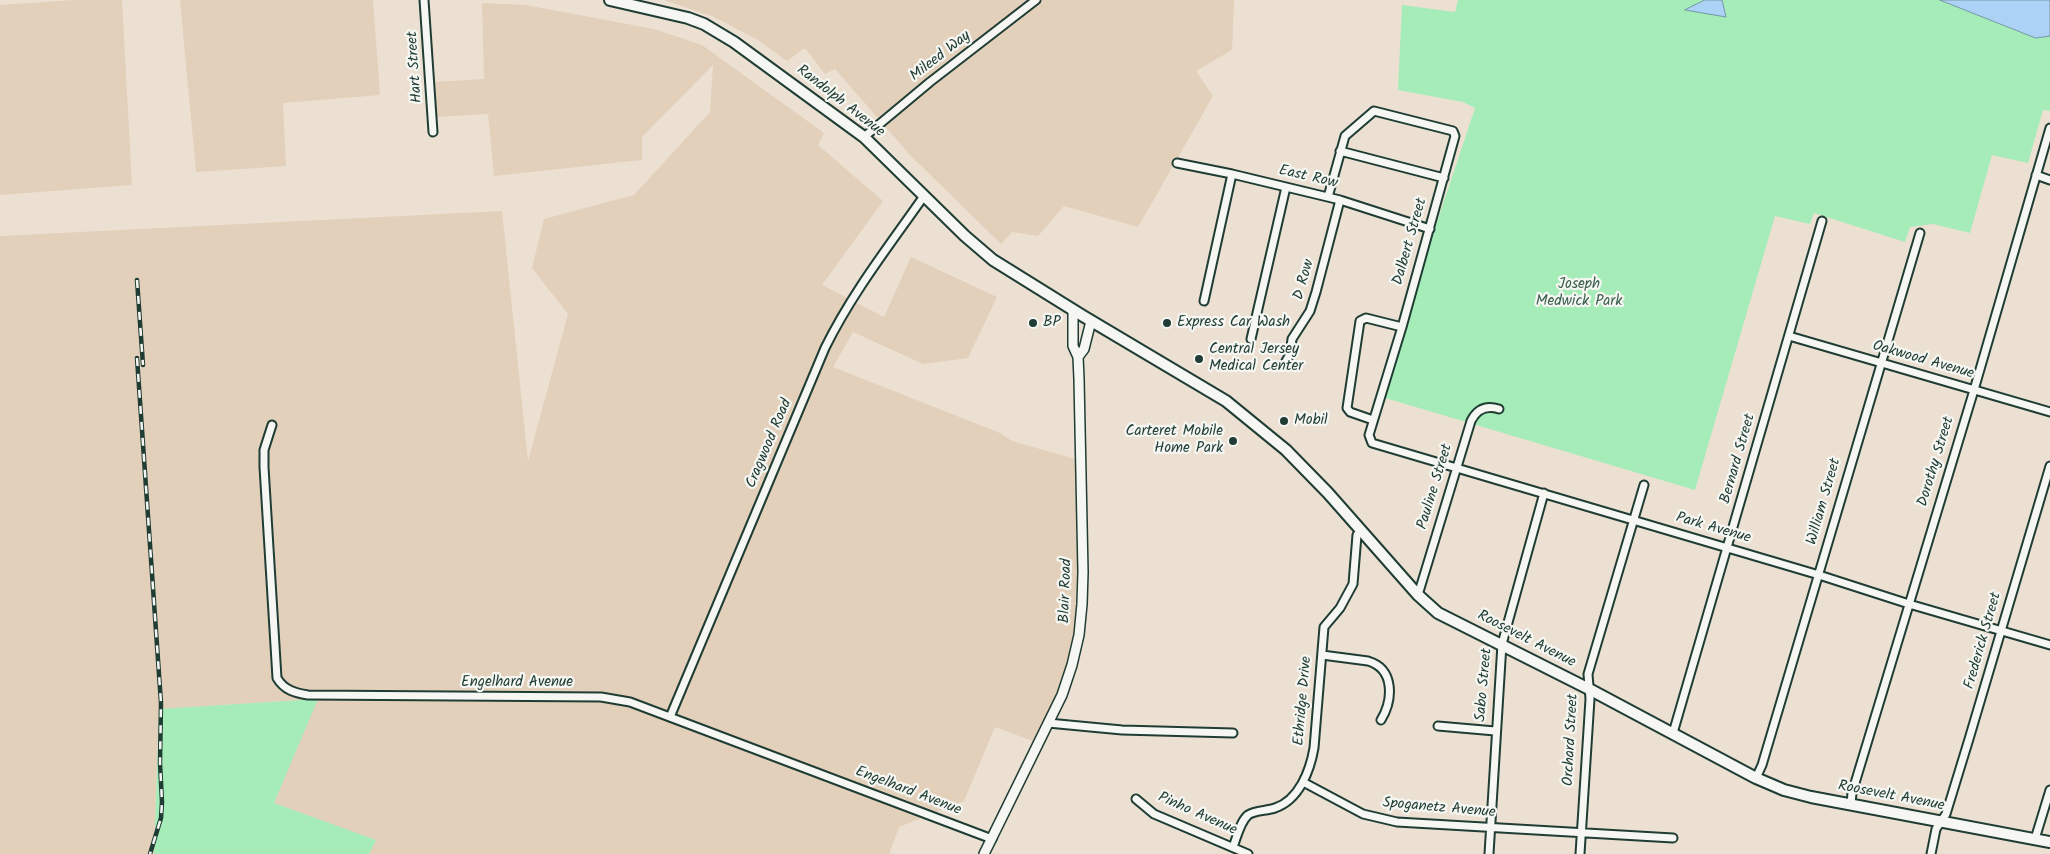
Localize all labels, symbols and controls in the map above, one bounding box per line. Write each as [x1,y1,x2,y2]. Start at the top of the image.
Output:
street label: Mileed Way [907,28,975,86]
street label: Hart Street [405,31,427,103]
street label: Randolph Avenue [792,62,888,142]
street label: East Row [1277,163,1339,193]
street label: Dalbert Street [1390,196,1432,288]
street label: D Row [1291,258,1319,302]
park label: Joseph Medwick Park [1536,276,1622,311]
place label: BP [1043,314,1061,332]
place label: Express Car Wash [1177,314,1290,332]
marker: BP [1027,317,1039,329]
marker: Express Car Wash [1161,317,1173,329]
street label: Oakwood Avenue [1870,338,1976,384]
place label: Central Jersey Medical Center [1209,341,1303,376]
marker: Central Jersey Medical Center [1193,353,1205,365]
street label: Cragwood Road [743,397,797,491]
place label: Mobil [1294,412,1328,430]
street label: Bernard Street [1718,412,1760,506]
marker: Mobil [1278,415,1290,427]
street label: Dorothy Street [1915,415,1959,509]
place label: Carteret Mobile Home Park [1125,423,1223,458]
marker: Carteret Mobile Home Park [1227,435,1239,447]
street label: Pauline Street [1414,442,1458,532]
street label: William Street [1804,457,1846,547]
street label: Park Avenue [1673,510,1753,548]
street label: Blair Road [1057,558,1077,624]
street label: Frederick Street [1962,590,2006,692]
street label: Roosevelt Avenue [1474,607,1578,673]
street label: Sabo Street [1473,647,1497,723]
street label: Ethridge Drive [1291,655,1317,747]
street label: Engelhard Avenue [461,674,573,692]
street label: Orchard Street [1561,693,1583,787]
street label: Engelhard Avenue [852,764,964,820]
street label: Roosevelt Avenue [1836,778,1946,816]
street label: Pinho Avenue [1155,790,1239,840]
street label: Spoganetz Avenue [1382,795,1496,823]

